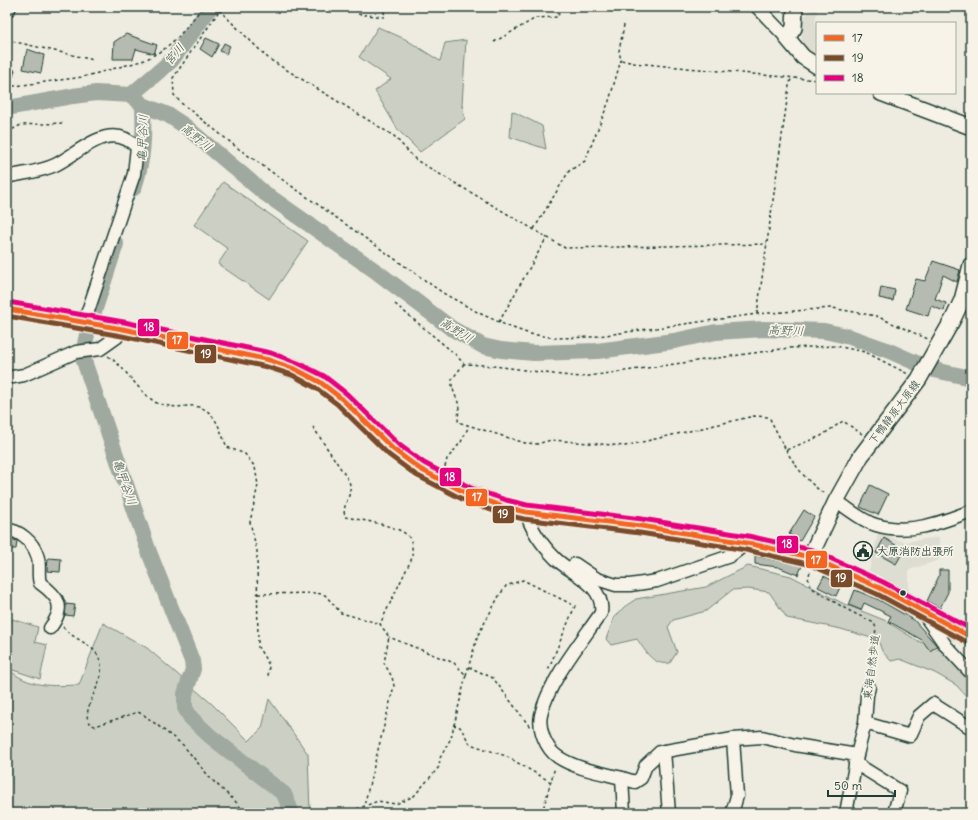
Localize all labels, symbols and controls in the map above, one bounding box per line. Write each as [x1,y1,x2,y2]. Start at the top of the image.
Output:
legend [816,22,956,94]
text: 17 [852,30,863,45]
water label: 宮川 [161,40,187,68]
text: 19 [852,50,864,65]
text: 18 [852,70,864,85]
water label: 亀甲谷川 [134,114,150,162]
water label: 高野川 [178,120,216,154]
water label: 高野川 [438,314,476,346]
line badge: 18 [137,318,160,337]
text: 18 [144,320,154,334]
water label: 高野川 [768,322,804,338]
line badge: 17 [166,331,189,350]
text: 17 [172,333,182,347]
line badge: 19 [194,344,217,364]
text: 19 [201,347,211,361]
street label: 下鴨静原大原線 [865,377,923,447]
water label: 亀甲谷川 [110,457,140,507]
line badge: 18 [439,467,462,487]
text: 18 [445,470,455,484]
line badge: 17 [465,488,488,507]
text: 17 [472,490,482,504]
line badge: 19 [492,505,515,524]
text: 19 [498,507,508,521]
line badge: 18 [776,535,799,554]
text: 18 [782,537,792,551]
public building icon: 大原消防出張所 [852,540,874,562]
place label: 大原消防出張所 [877,544,954,558]
line badge: 17 [805,550,828,569]
text: 17 [811,553,821,567]
line badge: 19 [830,569,853,588]
text: 19 [836,571,846,585]
unlabelled marker [898,588,908,598]
street label: 東海自然歩道 [860,633,882,701]
scale bar [828,772,895,798]
text: 50 m [834,778,863,793]

